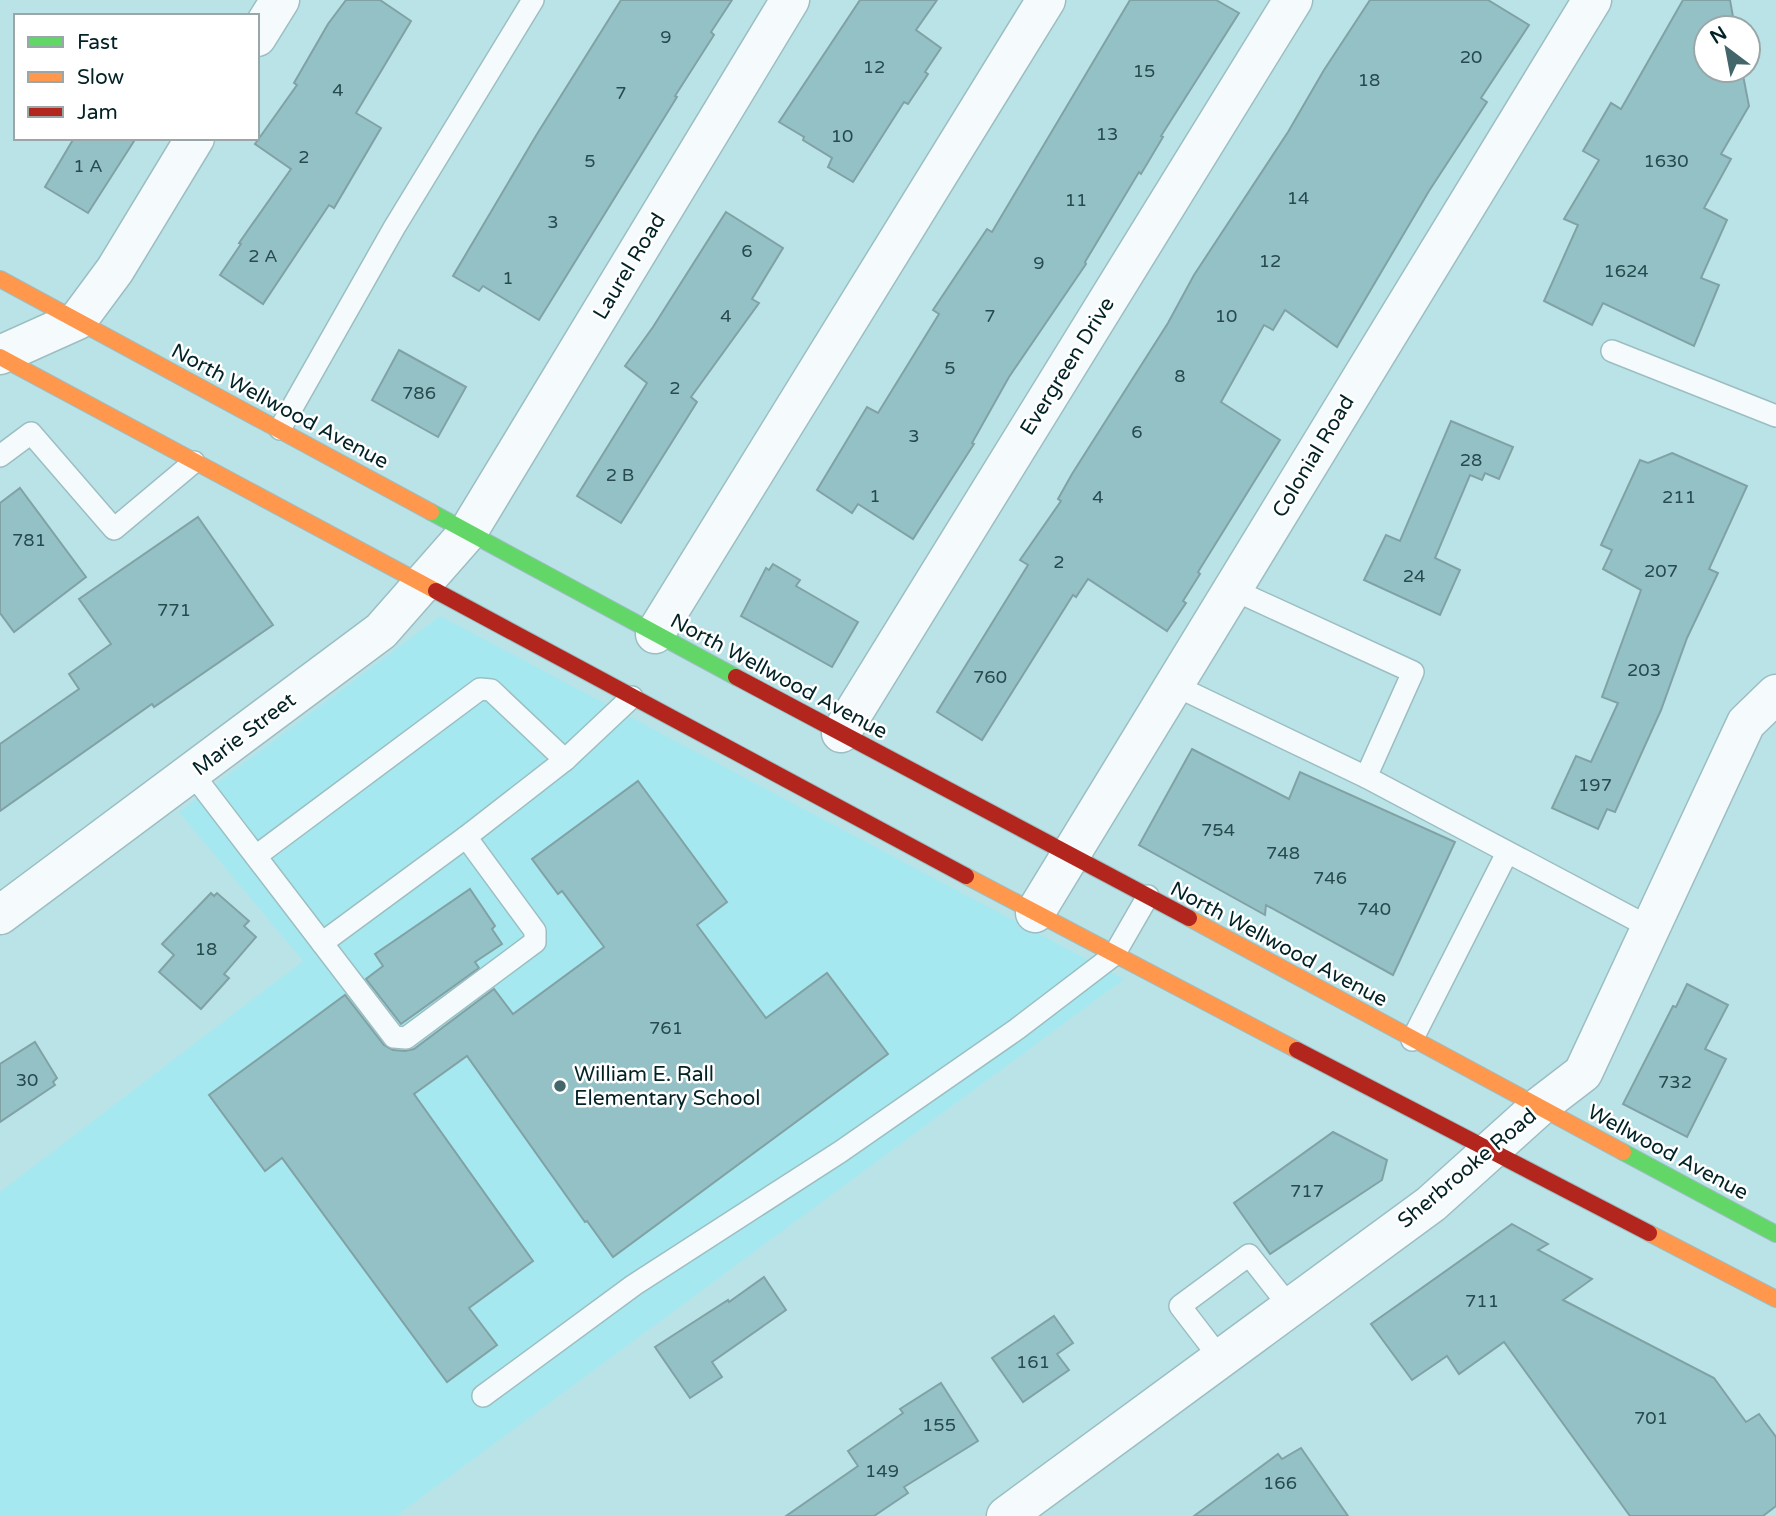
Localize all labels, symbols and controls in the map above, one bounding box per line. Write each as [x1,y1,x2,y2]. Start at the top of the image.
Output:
legend [14,14,259,140]
north arrow [1692,14,1762,84]
text: N [1706,22,1731,49]
house number: 9 [660,26,672,48]
text: Fast [77,30,118,55]
house number: 20 [1460,46,1482,68]
house number: 12 [863,56,885,78]
house number: 15 [1133,60,1155,82]
text: Slow [77,65,125,90]
house number: 18 [1358,69,1380,91]
house number: 4 [332,79,344,101]
house number: 7 [615,82,627,104]
text: Jam [77,100,118,125]
house number: 13 [1096,123,1118,145]
house number: 10 [831,125,853,147]
house number: 2 [298,146,310,168]
house number: 5 [584,150,596,172]
house number: 1630 [1643,150,1689,172]
house number: 1 A [73,155,103,177]
house number: 14 [1287,187,1309,209]
house number: 11 [1065,189,1087,211]
street label: Laurel Road [588,209,671,324]
house number: 3 [547,211,559,233]
house number: 6 [741,240,753,262]
house number: 2 A [248,245,278,267]
house number: 12 [1259,250,1281,272]
house number: 9 [1033,252,1045,274]
house number: 1624 [1603,260,1649,282]
house number: 1 [502,267,514,289]
street label: Evergreen Drive [1015,292,1120,440]
house number: 4 [720,305,732,327]
house number: 7 [984,305,996,327]
house number: 10 [1215,305,1237,327]
street label: North Wellwood Avenue [167,339,393,474]
house number: 5 [944,357,956,379]
house number: 8 [1174,365,1186,387]
house number: 2 [669,377,681,399]
house number: 786 [402,382,436,404]
street label: Colonial Road [1267,391,1360,522]
house number: 6 [1131,421,1143,443]
house number: 3 [908,425,920,447]
house number: 28 [1460,449,1482,471]
house number: 2 B [606,464,634,486]
house number: 1 [869,485,881,507]
house number: 4 [1092,486,1104,508]
house number: 211 [1662,486,1696,508]
house number: 781 [12,529,46,551]
house number: 2 [1053,551,1065,573]
house number: 207 [1644,560,1678,582]
house number: 24 [1403,565,1425,587]
house number: 771 [157,599,191,621]
street label: North Wellwood Avenue [666,609,892,744]
house number: 203 [1627,659,1661,681]
house number: 760 [973,666,1007,688]
street label: Marie Street [188,687,301,781]
house number: 197 [1578,774,1612,796]
house number: 754 [1201,819,1235,841]
house number: 748 [1266,842,1300,864]
house number: 746 [1313,867,1347,889]
street label: North Wellwood Avenue [1166,877,1392,1012]
house number: 740 [1357,898,1391,920]
house number: 18 [195,938,217,960]
house number: 761 [649,1017,683,1039]
place label: William E. Rall Elementary School [574,1062,761,1111]
house number: 30 [16,1069,38,1091]
house number: 732 [1658,1071,1692,1093]
marker: William E. Rall Elementary School [552,1078,568,1094]
street label: Wellwood Avenue [1583,1099,1753,1205]
street label: Sherbrooke Road [1393,1103,1542,1234]
house number: 717 [1290,1180,1324,1202]
house number: 711 [1465,1290,1499,1312]
house number: 161 [1016,1351,1050,1373]
house number: 701 [1634,1407,1668,1429]
house number: 155 [922,1414,956,1436]
house number: 149 [865,1460,899,1482]
house number: 166 [1263,1472,1297,1494]

